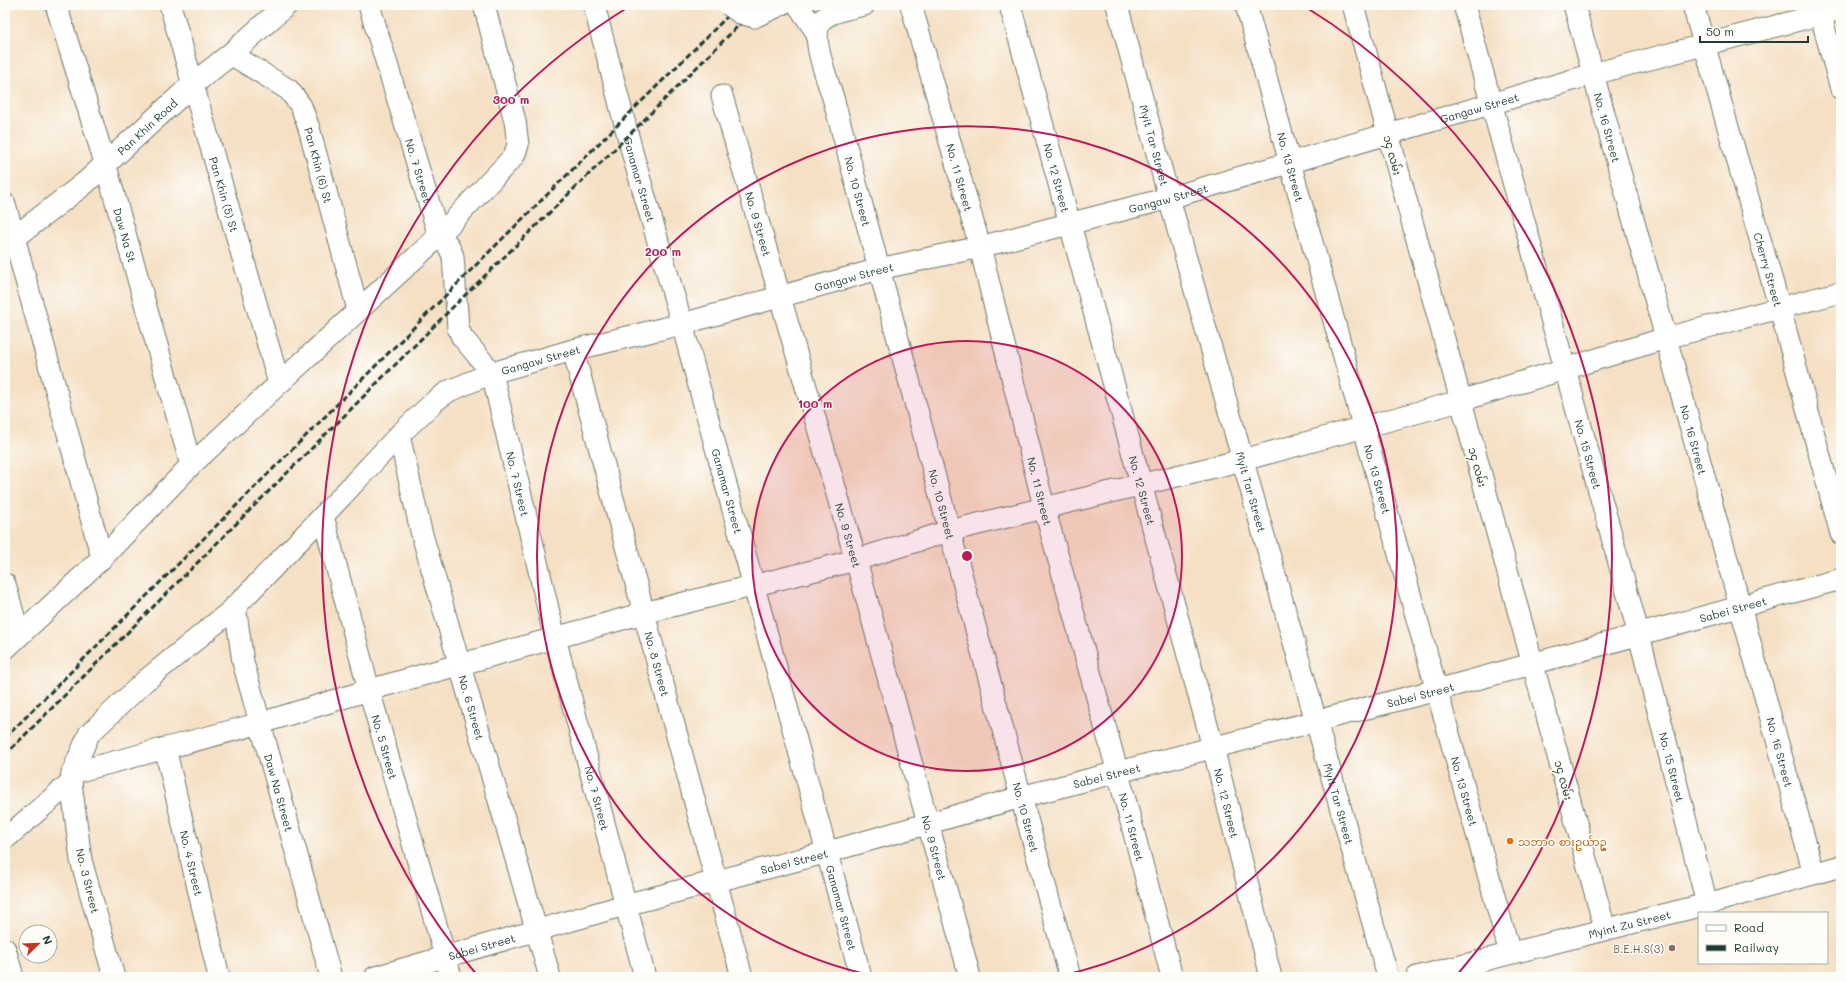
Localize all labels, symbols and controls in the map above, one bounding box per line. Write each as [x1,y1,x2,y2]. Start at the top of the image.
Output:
scale bar [1700,18,1808,44]
text: 50 m [1706,23,1734,39]
street label: Gangaw Street [1438,89,1521,126]
text: 300 m [493,91,529,107]
street label: No. 16 Street [1591,91,1625,164]
street label: Pan Khin Road [113,95,180,158]
street label: Myit Tar Street [1137,103,1173,187]
street label: Pan Khin (6) St [302,125,336,205]
street label: No. 13 Street [1274,130,1308,203]
street label: ၁၄ လမ်း [1379,133,1406,177]
street label: Ganamar Street [621,135,659,223]
street label: No. 7 Street [402,137,436,205]
street label: No. 11 Street [943,141,977,213]
street label: No. 12 Street [1041,141,1074,214]
street label: Pan Khin (5) St [207,155,243,234]
street label: No. 10 Street [842,155,875,228]
street label: Gangaw Street [1127,180,1210,216]
street label: No. 9 Street [742,190,775,258]
street label: Daw Na St [111,206,140,264]
street label: Cherry Street [1751,231,1786,308]
text: 200 m [645,243,681,259]
street label: Gangaw Street [812,259,895,294]
street label: Gangaw Street [499,341,582,378]
text: 100 m [798,395,832,411]
street label: No. 16 Street [1677,403,1711,476]
street label: No. 15 Street [1572,418,1606,491]
street label: No. 13 Street [1361,443,1395,516]
street label: ၁၄ လမ်း [1464,445,1491,489]
street label: Ganamar Street [709,447,747,535]
street label: No. 7 Street [503,450,533,518]
street label: Myit Tar Street [1233,450,1270,534]
street label: No. 12 Street [1126,454,1159,527]
street label: No. 11 Street [1024,455,1056,527]
street label: No. 10 Street [926,468,959,541]
street label: No. 9 Street [832,501,865,569]
centre of rings [960,549,974,563]
street label: Sabei Street [1698,592,1768,625]
street label: No. 8 Street [642,630,674,698]
street label: No. 6 Street [456,673,489,742]
street label: Sabei Street [1385,678,1456,710]
street label: No. 5 Street [369,713,402,781]
street label: No. 16 Street [1764,716,1797,789]
street label: No. 15 Street [1656,731,1688,804]
street label: Daw Na Street [261,752,297,833]
street label: No. 13 Street [1448,755,1482,828]
street label: ၁၄ လမ်း [1550,758,1577,802]
street label: Sabei Street [1071,759,1142,791]
street label: Myit Tar Street [1321,761,1358,846]
street label: No. 7 Street [582,764,613,832]
street label: No. 12 Street [1211,767,1243,839]
street label: No. 10 Street [1010,781,1043,854]
street label: No. 11 Street [1116,791,1148,862]
street label: No. 9 Street [919,813,951,882]
street label: No. 4 Street [177,829,207,897]
place label: သဘာဝ စားဥယ်ာဥ္ [1518,834,1607,851]
marker: သဘာဝ စားဥယ်ာဥ္ [1505,836,1515,846]
street label: Sabei Street [759,845,830,877]
street label: No. 3 Street [73,847,103,915]
street label: Ganamar Street [823,863,861,952]
street label: Myint Zu Street [1587,906,1672,941]
legend [1698,912,1828,964]
text: Road [1734,919,1764,935]
north arrow [18,924,58,964]
street label: Sabei Street [447,930,517,963]
text: N [39,933,56,947]
text: Railway [1734,939,1779,955]
place label: B.E.H.S(3) [1613,941,1664,956]
marker: B.E.H.S(3) [1667,943,1677,953]

